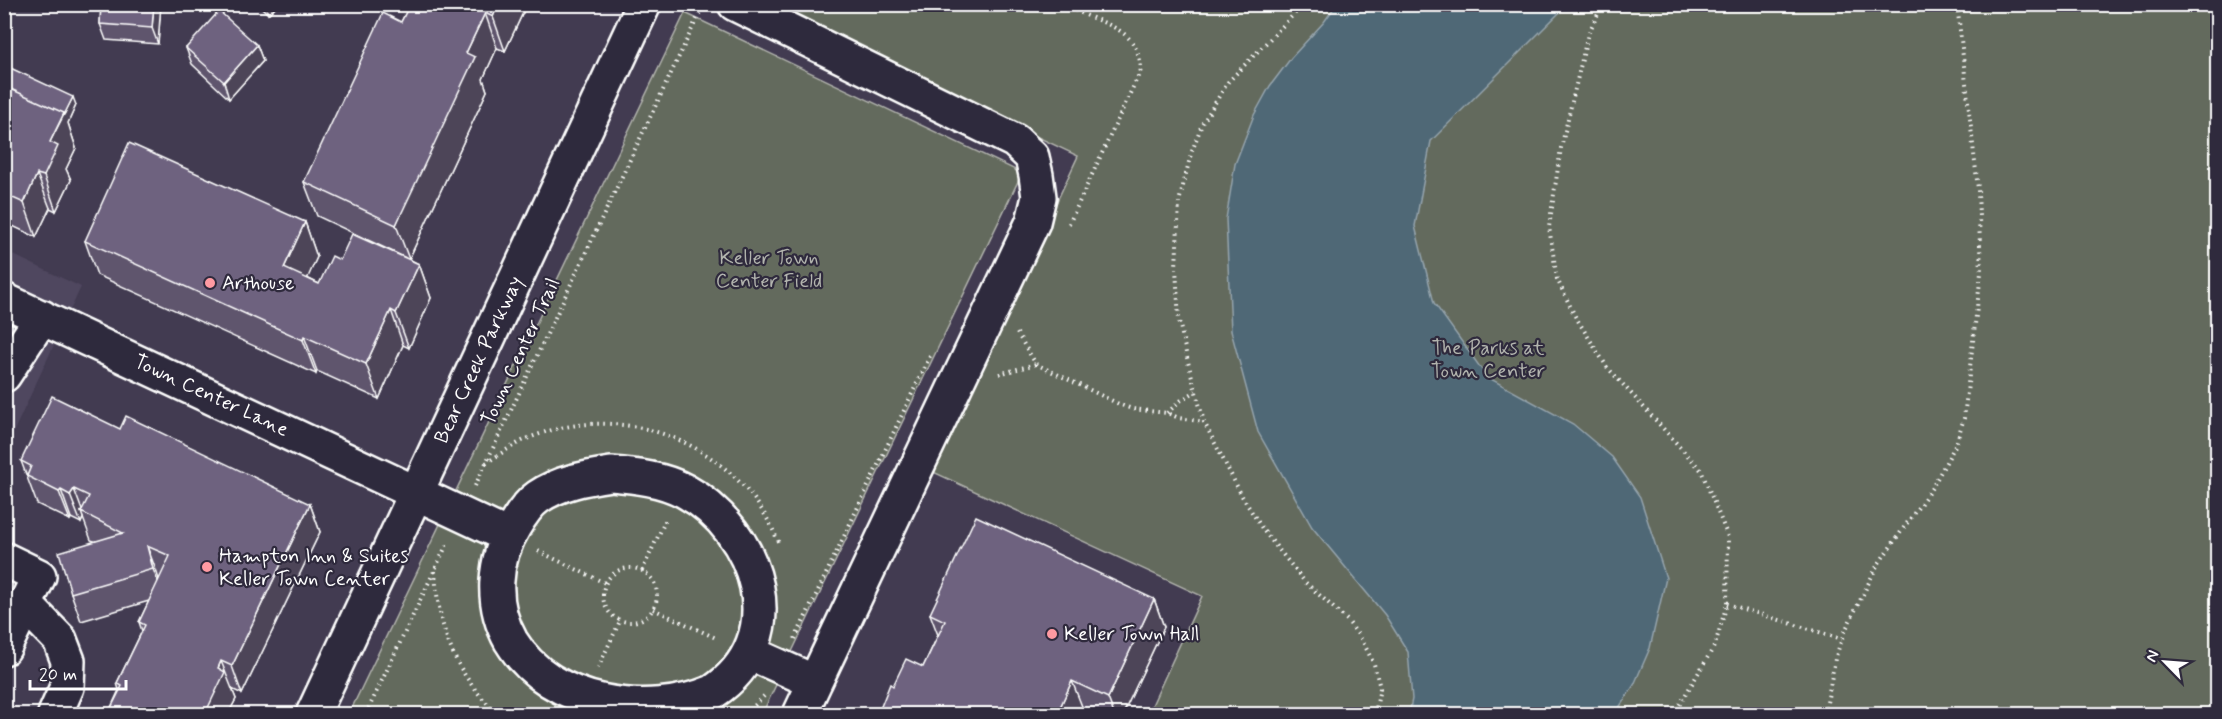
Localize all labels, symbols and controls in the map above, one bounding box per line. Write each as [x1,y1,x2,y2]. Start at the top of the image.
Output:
park label: Keller Town Center Field [716,245,822,295]
place label: Arthouse [222,270,294,297]
street label: Bear Creek Parkway [428,272,530,448]
street label: Town Center Trail [475,274,567,430]
marker: Arthouse [203,276,217,290]
park label: The Parks at Town Center [1431,335,1545,385]
street label: Town Center Lane [129,348,293,444]
place label: Hampton Inn & Suites Keller Town Center [219,543,409,593]
marker: Hampton Inn & Suites Keller Town Center [200,560,214,574]
place label: Keller Town Hall [1064,621,1199,648]
marker: Keller Town Hall [1045,627,1059,641]
north arrow [2135,632,2195,692]
text: N [2141,647,2165,666]
scale bar [30,653,126,691]
text: 20 m [39,663,77,687]

